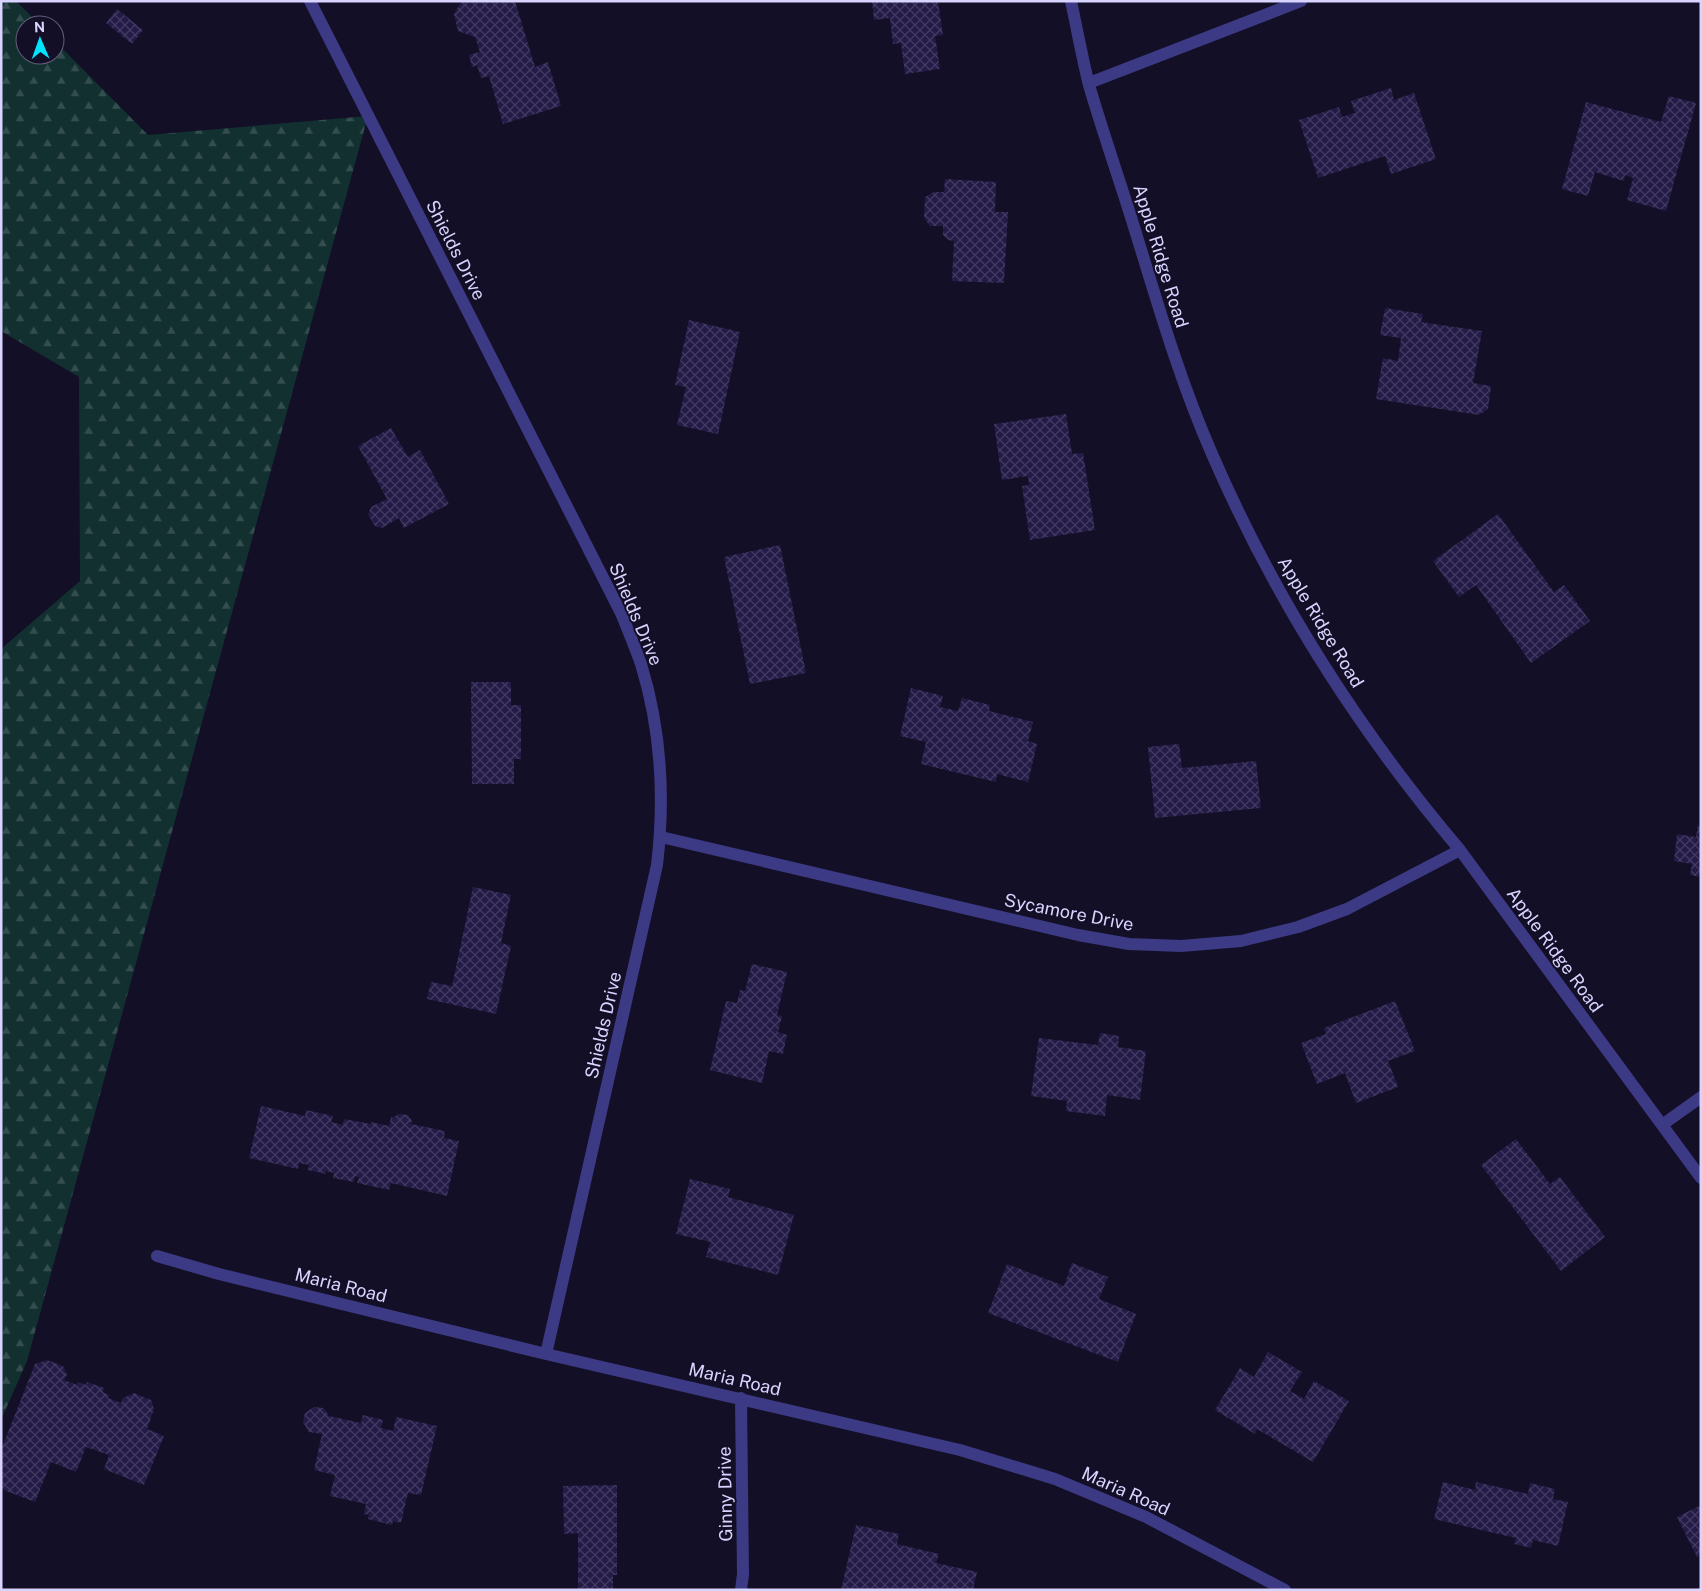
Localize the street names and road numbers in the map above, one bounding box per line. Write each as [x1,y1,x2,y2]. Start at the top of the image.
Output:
street label: Apple Ridge Road [1129,182,1193,330]
street label: Shields Drive [422,197,490,303]
street label: Apple Ridge Road [1274,553,1368,691]
street label: Shields Drive [605,560,667,668]
street label: Apple Ridge Road [1503,884,1607,1016]
street label: Sycamore Drive [1002,889,1136,935]
street label: Shields Drive [580,969,626,1081]
street label: Maria Road [293,1263,389,1307]
street label: Maria Road [687,1358,783,1400]
street label: Ginny Drive [714,1446,736,1542]
street label: Maria Road [1079,1462,1173,1520]

